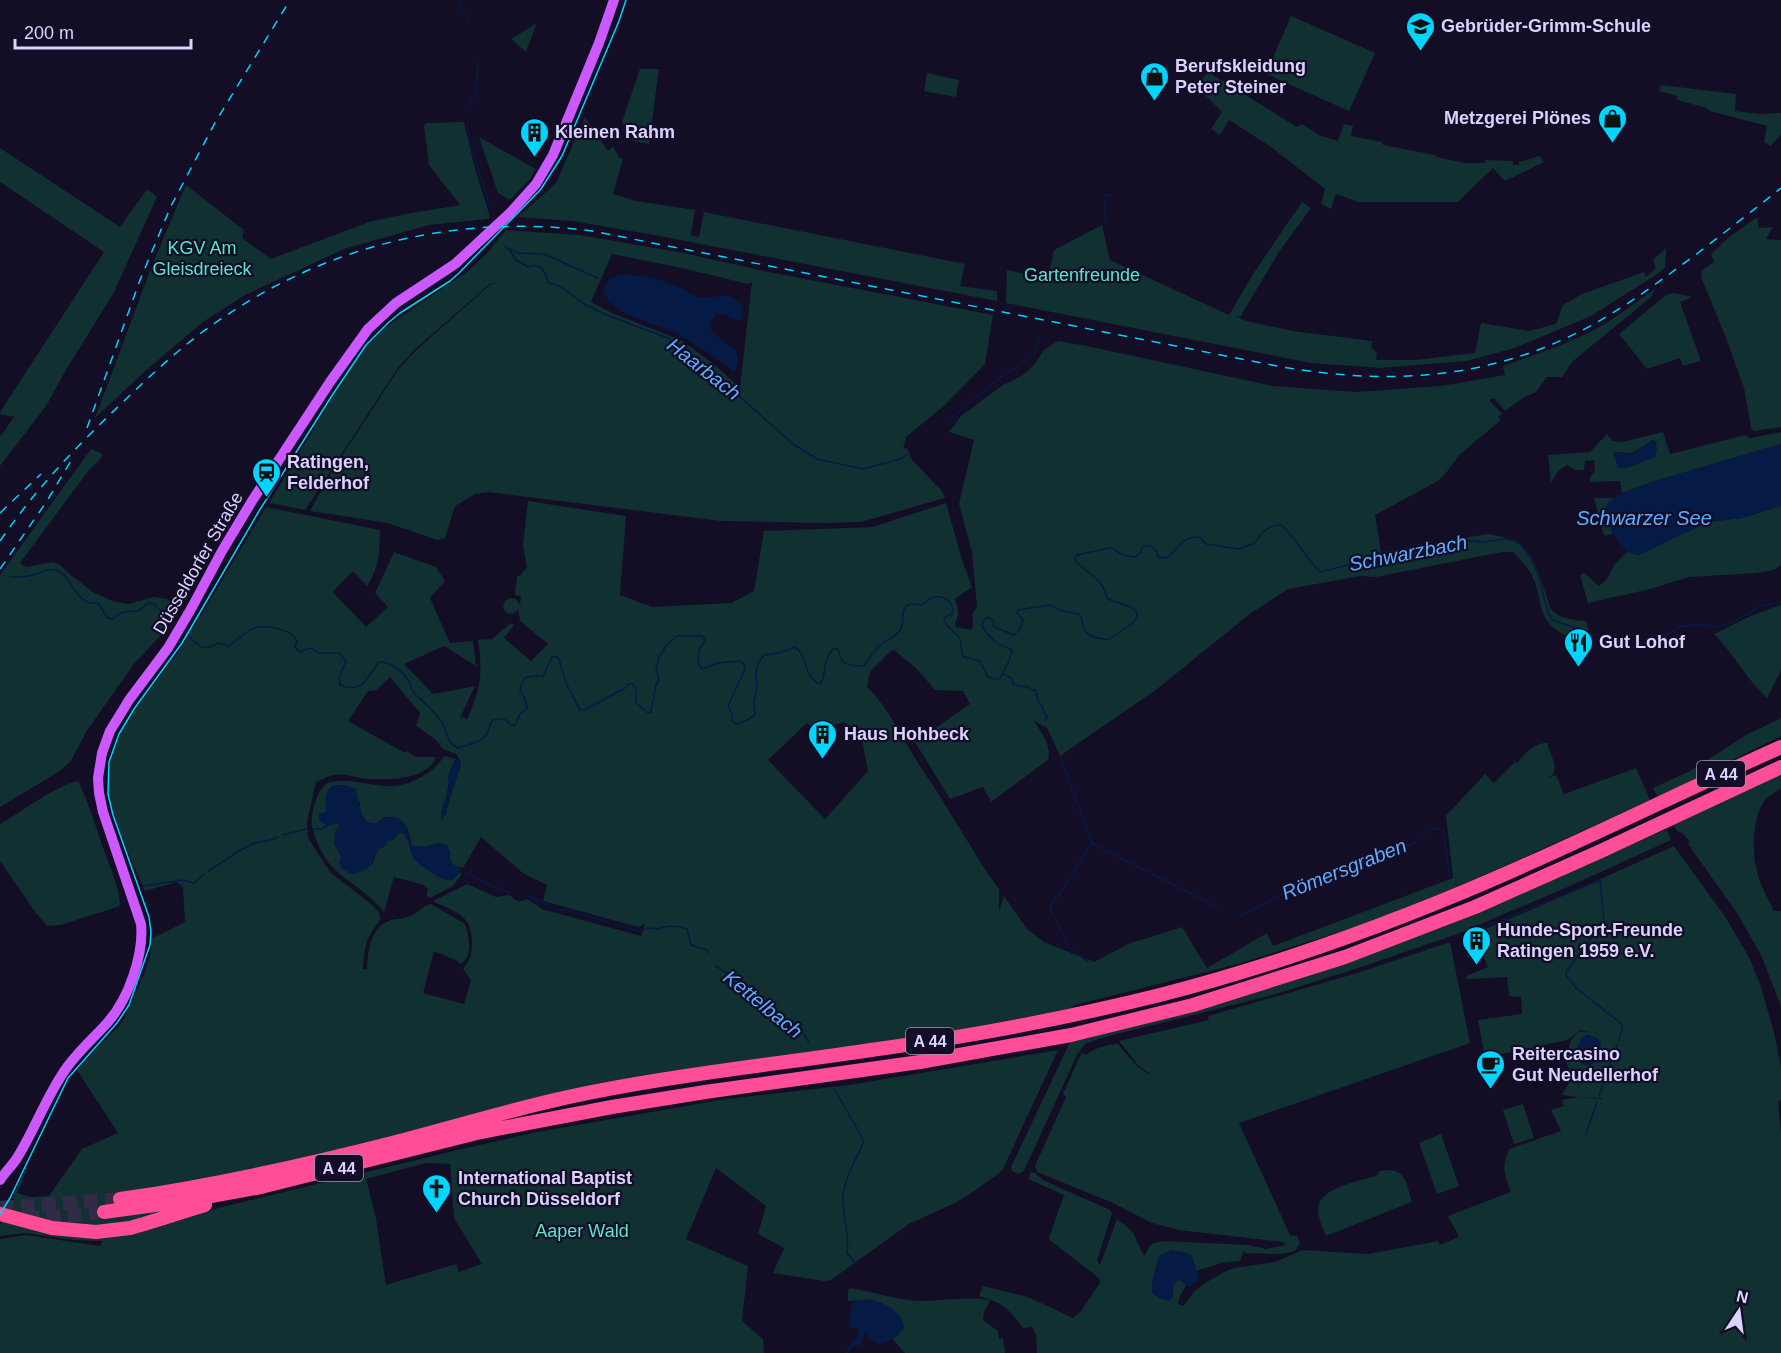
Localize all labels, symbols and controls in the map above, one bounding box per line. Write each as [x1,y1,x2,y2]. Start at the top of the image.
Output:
school or university icon: Gebrüder-Grimm-Schule [1404,10,1436,52]
scale bar [15,12,190,50]
place label: Gebrüder-Grimm-Schule [1441,16,1651,36]
text: 200 m [24,23,74,43]
place label: Berufskleidung Peter Steiner [1175,56,1306,97]
shop icon: Berufskleidung Peter Steiner [1138,60,1170,102]
shop icon: Metzgerei Plönes [1596,102,1628,144]
place label: Metzgerei Plönes [1444,108,1591,128]
building icon: Kleinen Rahm [518,116,550,158]
place label: Kleinen Rahm [555,122,675,142]
park label: KGV Am Gleisdreieck [152,238,253,279]
park label: Gartenfreunde [1024,265,1140,285]
water label: Haarbach [663,334,745,404]
place label: Ratingen, Felderhof [287,452,370,493]
station icon: Ratingen, Felderhof [250,456,282,498]
street label: Düsseldorfer Straße [149,488,247,638]
water label: Schwarzer See [1576,507,1712,529]
water label: Schwarzbach [1347,531,1469,575]
restaurant icon: Gut Lohof [1562,626,1594,668]
place label: Gut Lohof [1599,632,1686,652]
building icon: Haus Hohbeck [807,718,839,760]
place label: Haus Hohbeck [844,724,970,744]
road number: A 44 [1697,761,1745,787]
water label: Römersgraben [1279,834,1409,904]
place label: Hunde-Sport-Freunde Ratingen 1959 e.V. [1497,920,1683,961]
building icon: Hunde-Sport-Freunde Ratingen 1959 e.V. [1460,924,1492,966]
water label: Kettelbach [719,966,807,1042]
road number: A 44 [906,1028,954,1054]
place label: Reitercasino Gut Neudellerhof [1512,1044,1659,1085]
cafe icon: Reitercasino Gut Neudellerhof [1475,1048,1507,1090]
road number: A 44 [315,1155,363,1181]
place label: International Baptist Church Düsseldorf [458,1168,632,1209]
church icon: International Baptist Church Düsseldorf [421,1172,453,1214]
park label: Aaper Wald [535,1221,629,1241]
north arrow [1709,1281,1769,1341]
text: N [1735,1287,1750,1306]

